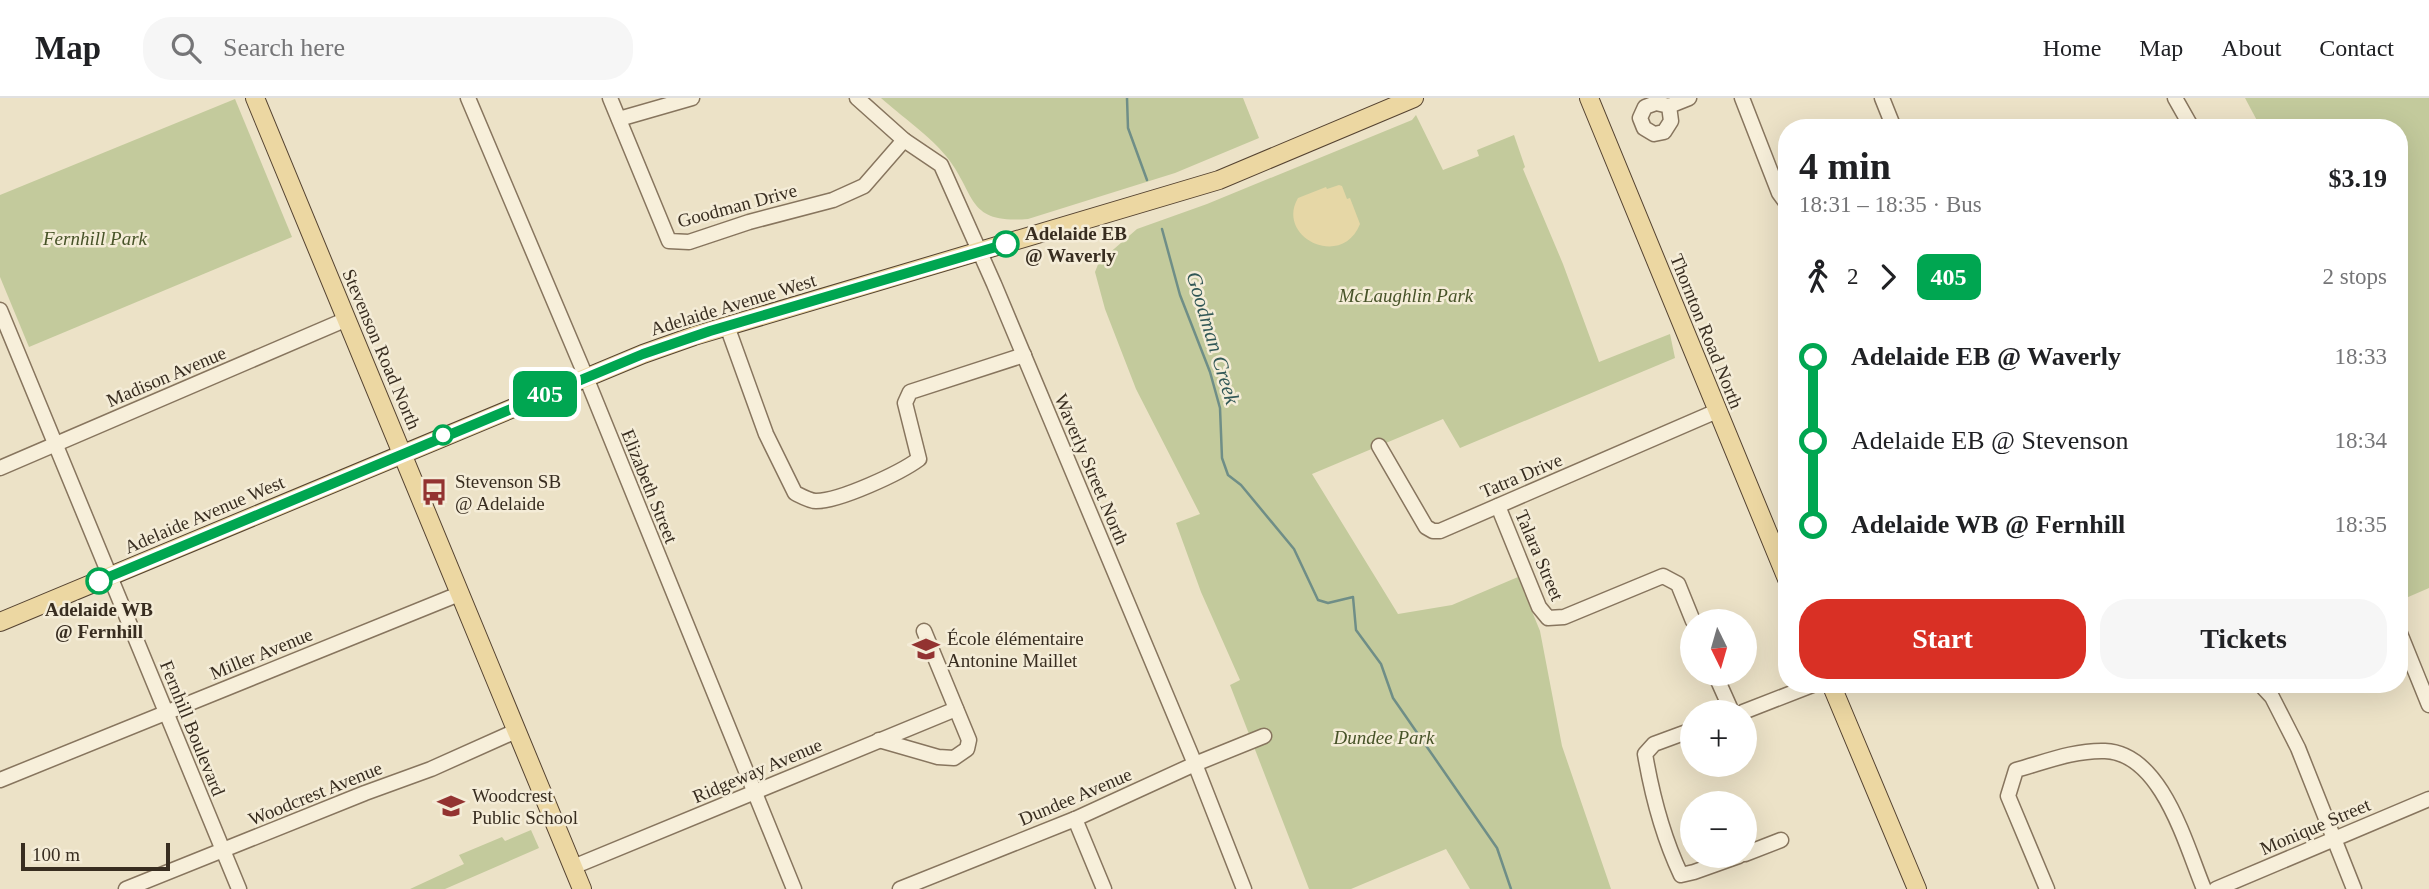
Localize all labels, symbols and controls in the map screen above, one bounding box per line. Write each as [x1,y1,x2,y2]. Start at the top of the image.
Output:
search box [143,17,633,80]
icon: search [167,29,205,67]
text: Map [35,30,101,66]
text: Search here [223,33,345,62]
text: Home [2043,35,2101,61]
text: Map [2139,35,2183,61]
text: About [2221,35,2281,61]
text: Contact [2319,35,2394,61]
text: 4 min [1799,145,1891,187]
text: $3.19 [2329,164,2387,193]
street label: Goodman Drive [675,179,799,232]
text: 18:31 – 18:35 · Bus [1799,192,1982,217]
place label: Adelaide EB @ Waverly [1025,223,1127,266]
park label: Fernhill Park [42,228,148,249]
marker: Adelaide EB @ Waverly [993,231,1019,257]
street label: Thornton Road North [1666,251,1747,412]
icon: walk [1799,258,1837,296]
icon: forward [1869,258,1907,296]
text: 2 [1847,264,1859,289]
text: 405 [1931,264,1967,290]
text: 2 stops [2322,264,2387,289]
street label: Stevenson Road North [338,266,425,433]
street label: Adelaide Avenue West [648,269,819,340]
water label: Goodman Creek [1181,269,1245,408]
park label: McLaughlin Park [1338,285,1474,306]
street label: Madison Avenue [103,342,229,411]
text: Adelaide EB @ Waverly [1851,342,2121,371]
text: 18:33 [2335,344,2387,369]
line badge: 405 [505,371,585,417]
text: 405 [527,381,563,407]
street label: Waverly Street North [1050,391,1133,548]
unlabelled marker [433,425,453,445]
street label: Elizabeth Street [617,426,682,547]
text: Adelaide EB @ Stevenson [1851,426,2128,455]
text: 18:34 [2335,428,2387,453]
street label: Tatra Drive [1477,449,1565,502]
street label: Adelaide Avenue West [121,471,288,558]
place label: Stevenson SB @ Adelaide [455,471,561,514]
bus stop icon: Stevenson SB @ Adelaide [419,477,449,507]
street label: Talara Street [1511,507,1568,604]
text: Adelaide WB @ Fernhill [1851,510,2125,539]
text: 18:35 [2335,512,2387,537]
marker: Adelaide WB @ Fernhill [86,568,112,594]
place label: Adelaide WB @ Fernhill [45,599,153,642]
button: Start [1799,599,2086,679]
button: Tickets [2100,599,2387,679]
north arrow [1680,609,1757,686]
map controls [1680,609,1757,868]
street label: Miller Avenue [207,623,316,684]
place label: École élémentaire Antonine Maillet [947,628,1084,671]
school or university icon: École élémentaire Antonine Maillet [911,634,941,664]
street label: Fernhill Boulevard [156,657,229,799]
button: + [1680,700,1757,777]
park label: Dundee Park [1333,727,1435,748]
street label: Ridgeway Avenue [689,734,825,807]
street label: Woodcrest Avenue [245,757,385,830]
street label: Dundee Avenue [1016,763,1135,830]
place label: Woodcrest Public School [472,785,578,828]
school or university icon: Woodcrest Public School [436,791,466,821]
button: − [1680,791,1757,868]
street label: Monique Street [2257,794,2374,859]
scale bar [21,840,170,872]
text: 100 m [32,844,80,865]

